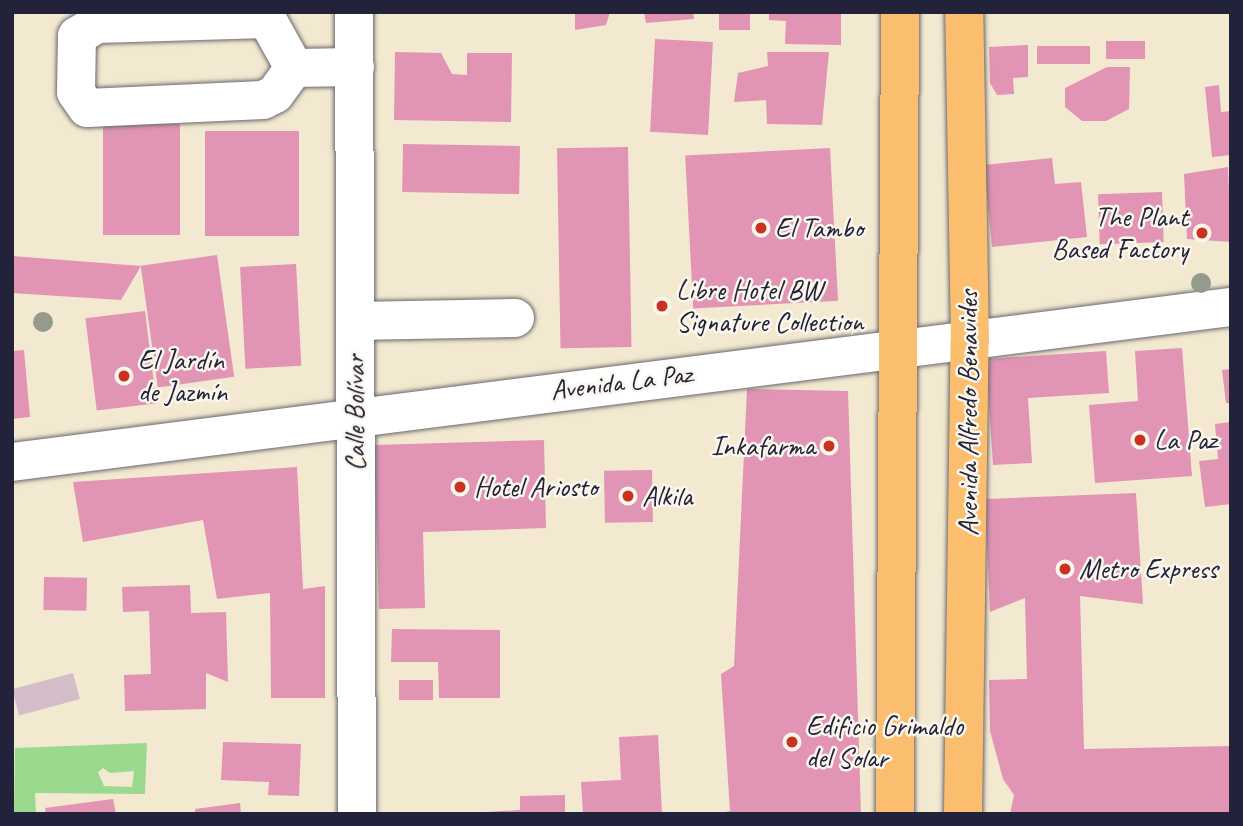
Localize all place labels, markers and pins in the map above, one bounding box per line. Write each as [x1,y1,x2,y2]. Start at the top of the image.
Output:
place label: The Plant Based Factory [1052,200,1188,266]
place label: El Tambo [775,211,862,245]
marker: El Tambo [753,220,769,236]
marker: The Plant Based Factory [1194,225,1210,241]
place label: Libre Hotel BW Signature Collection [676,273,864,339]
marker: Libre Hotel BW Signature Collection [654,298,670,314]
place label: El Jardín de Jazmín [138,343,229,409]
marker: El Jardín de Jazmín [116,368,132,384]
place label: La Paz [1154,423,1218,457]
place label: Inkafarma [711,429,815,463]
marker: La Paz [1132,432,1148,448]
marker: Inkafarma [821,438,837,454]
place label: Hotel Ariosto [474,470,597,504]
marker: Hotel Ariosto [452,479,468,495]
place label: Alkila [642,479,692,513]
marker: Alkila [620,488,636,504]
place label: Metro Express [1079,552,1218,586]
marker: Metro Express [1057,561,1073,577]
place label: Edificio Grimaldo del Solar [806,709,965,775]
marker: Edificio Grimaldo del Solar [784,734,800,750]

